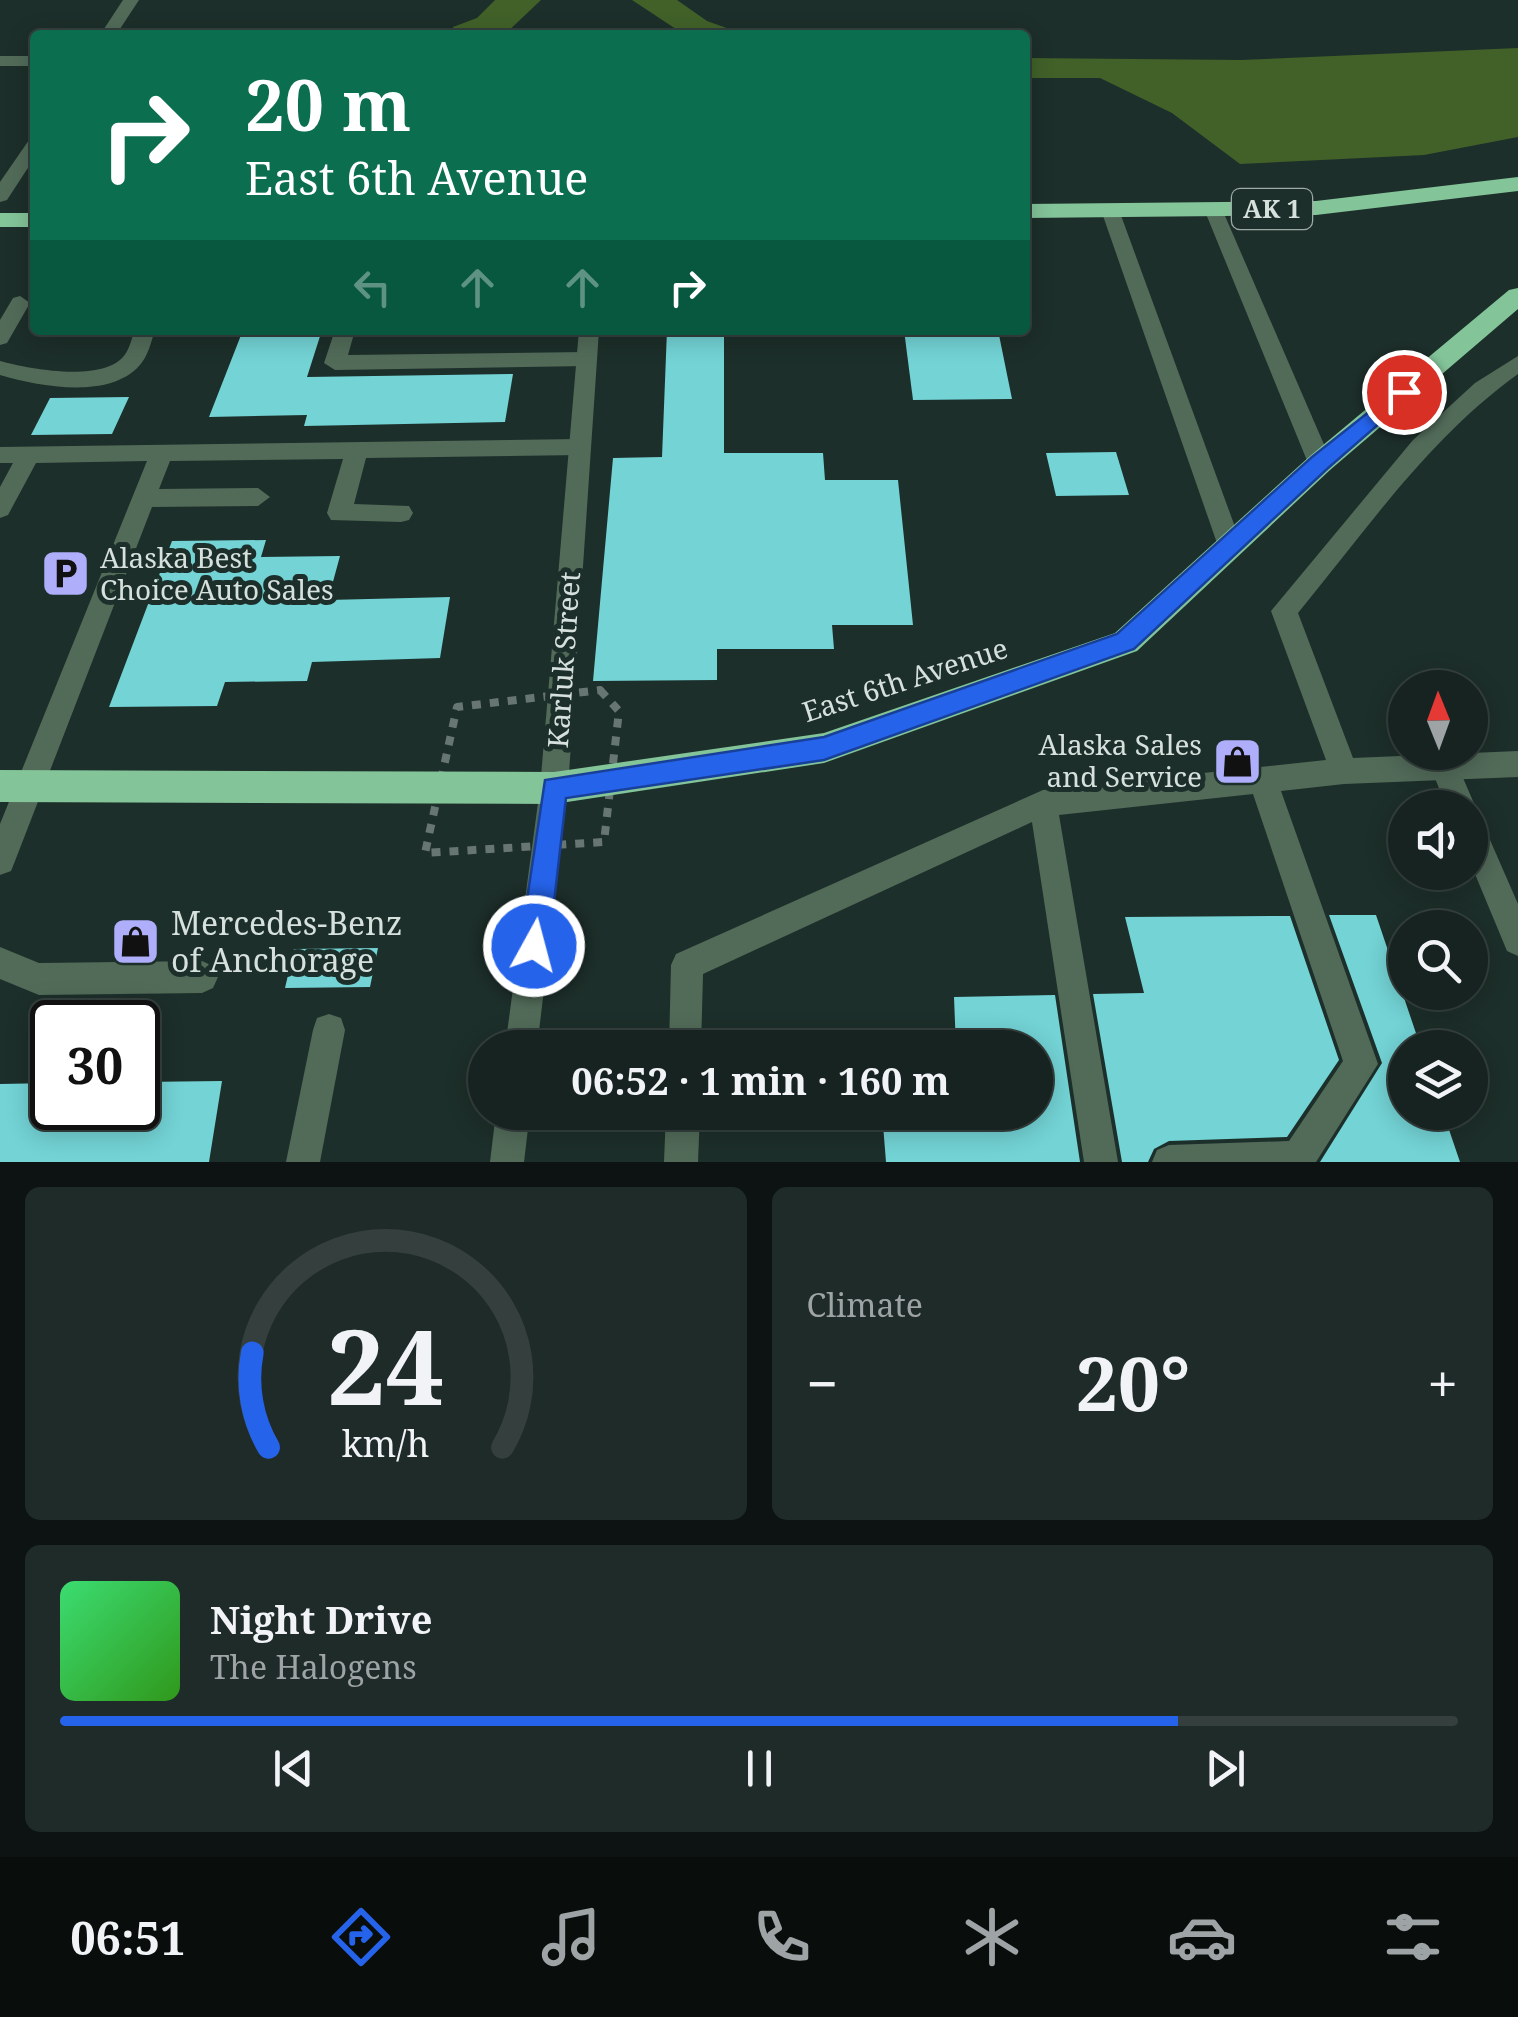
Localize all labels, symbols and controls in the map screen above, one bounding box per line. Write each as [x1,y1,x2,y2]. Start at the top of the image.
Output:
text: 20 m [245,56,411,152]
icon: right [80,70,210,200]
text: East 6th Avenue [245,147,588,208]
road number: AK 1 [1232,189,1312,229]
icon: left [345,260,400,315]
icon: ahead [450,260,505,315]
icon: ahead [555,260,610,315]
icon: right [660,260,715,315]
pin [1362,350,1447,435]
icon: arrive [1377,365,1432,420]
place label: Alaska Best Choice Auto Sales [100,538,334,608]
parking icon: Alaska Best Choice Auto Sales [39,548,91,600]
street label: Karluk Street [538,570,588,749]
street label: East 6th Avenue [797,628,1012,730]
north arrow [1388,670,1488,770]
map controls [1388,670,1488,1130]
place label: Alaska Sales and Service [1038,725,1202,795]
shop icon: Alaska Sales and Service [1211,735,1263,787]
button: sound [1388,790,1488,890]
position arrow [482,894,586,998]
place label: Mercedes-Benz of Anchorage [171,901,402,981]
button: search [1388,910,1488,1010]
shop icon: Mercedes-Benz of Anchorage [110,916,162,968]
speed limit sign: 30 [30,1000,160,1130]
button: layers [1388,1030,1488,1130]
text: 06:52 · 1 min · 160 m [571,1054,950,1106]
text: Climate [807,1283,923,1326]
text: 24 [327,1294,445,1435]
text: 20° [1075,1331,1190,1433]
text: − [807,1345,838,1420]
text: + [1427,1345,1458,1420]
text: km/h [342,1419,430,1467]
text: Night Drive [210,1593,432,1645]
text: The Halogens [210,1645,417,1688]
icon: previous [266,1741,321,1796]
icon: pause [732,1741,787,1796]
icon: next [1198,1741,1253,1796]
icon: directions [326,1902,396,1972]
icon: music [536,1902,606,1972]
icon: phone [747,1902,817,1972]
icon: climate [957,1902,1027,1972]
icon: car [1167,1902,1237,1972]
icon: filters [1378,1902,1448,1972]
text: 06:51 [70,1907,186,1968]

